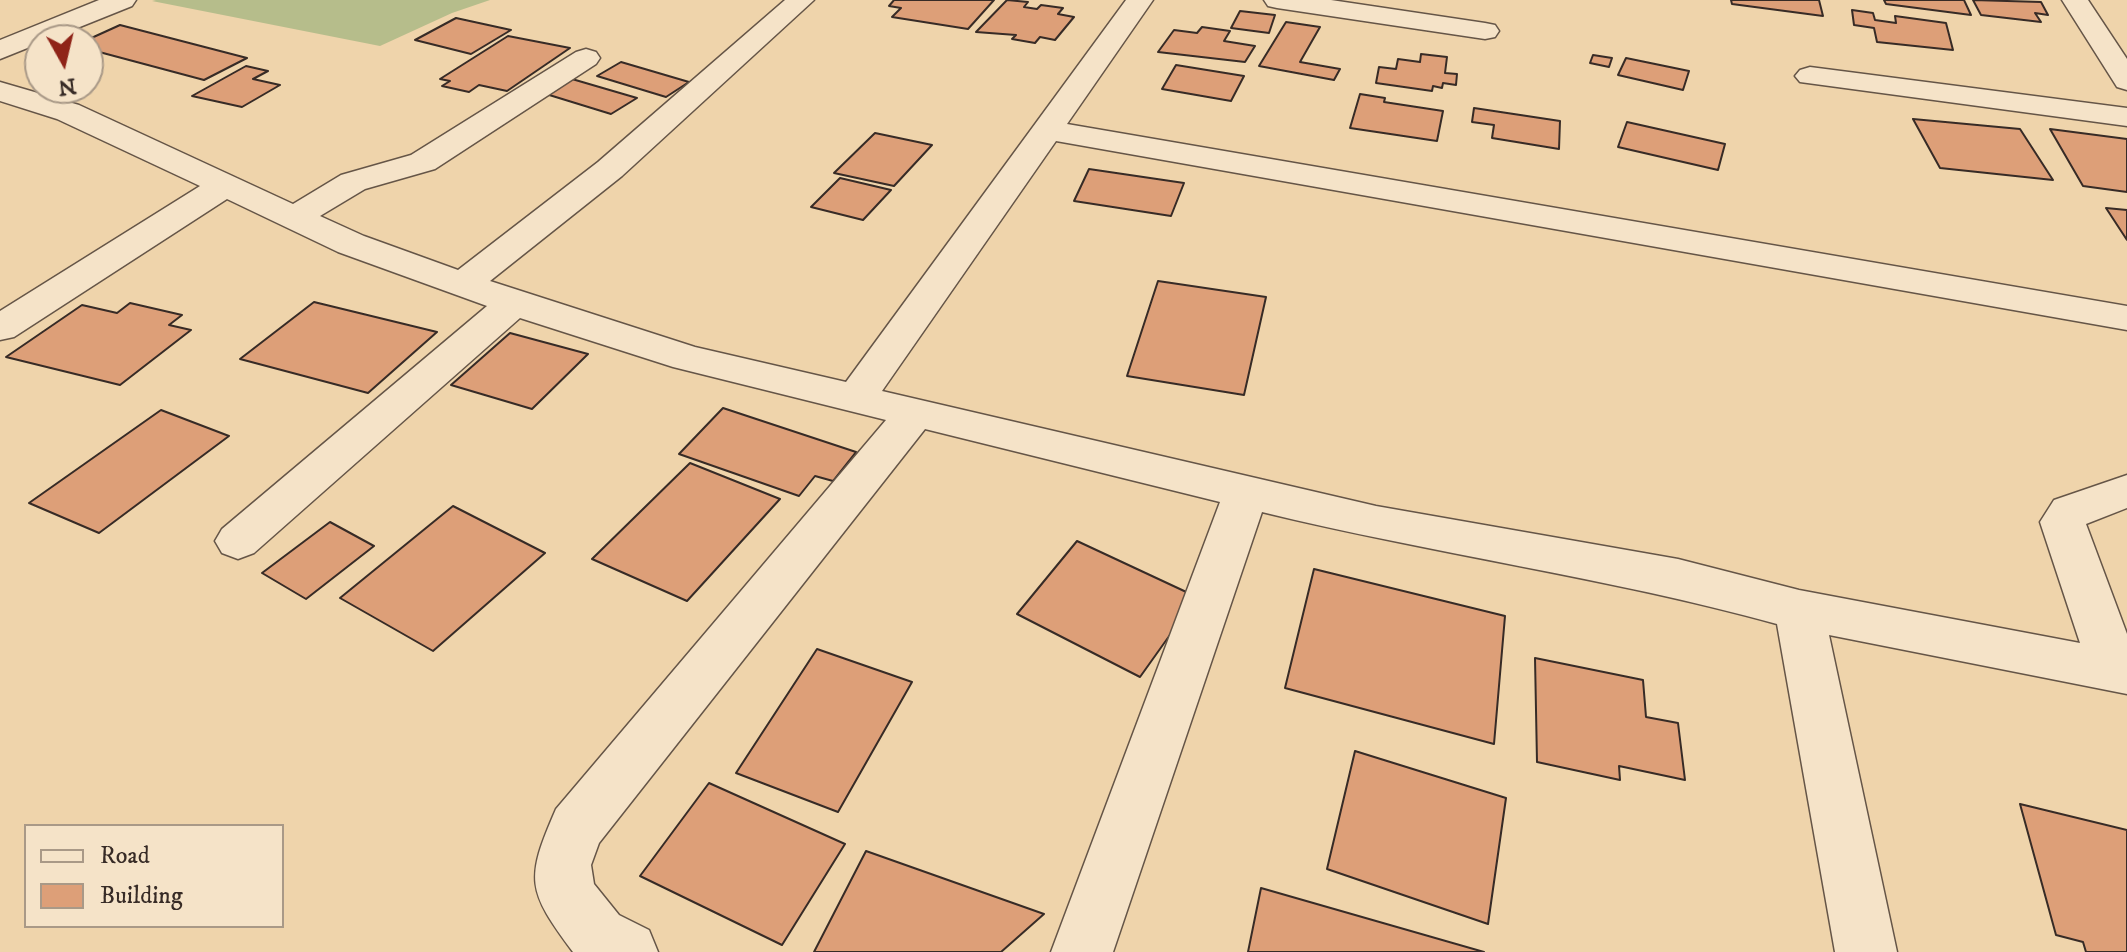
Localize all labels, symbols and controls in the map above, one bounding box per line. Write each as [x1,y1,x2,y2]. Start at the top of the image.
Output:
north arrow [24,24,104,104]
text: N [56,72,78,101]
legend [24,824,284,928]
text: Road [100,841,150,871]
text: Building [100,881,183,911]

